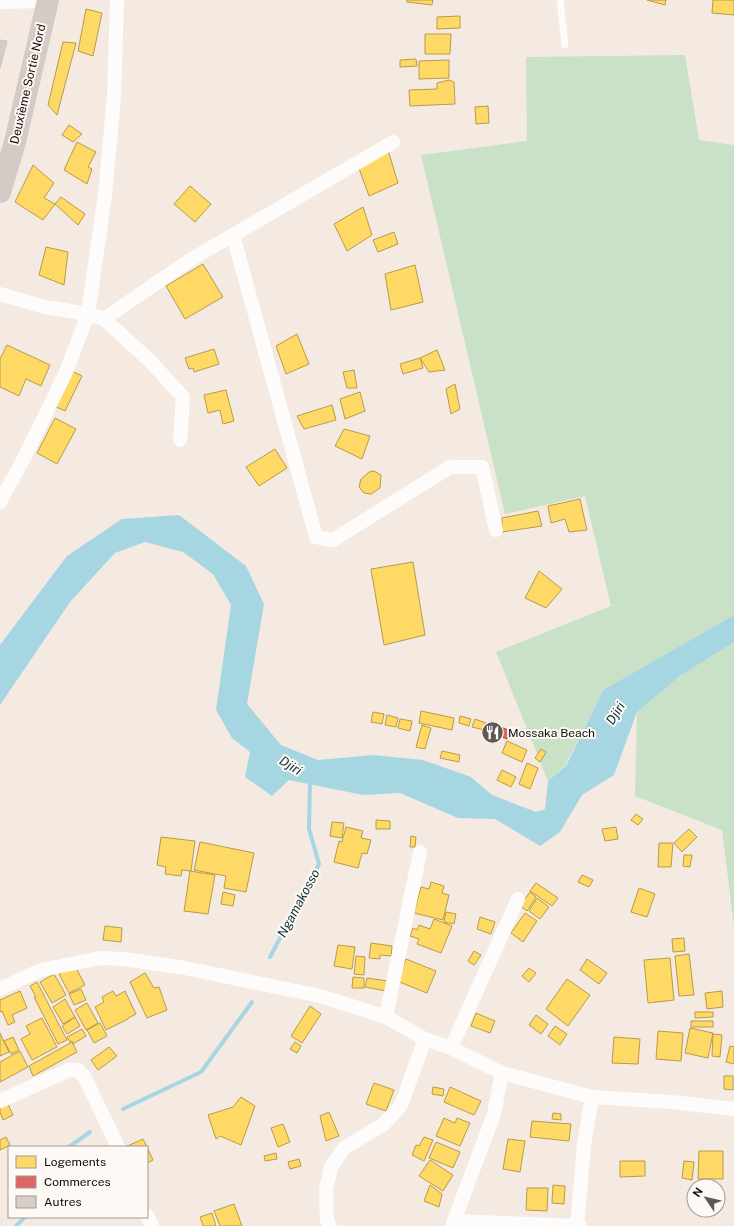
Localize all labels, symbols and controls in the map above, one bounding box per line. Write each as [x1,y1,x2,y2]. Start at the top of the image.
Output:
street label: Deuxième Sortie Nord [7,23,49,145]
water label: Djiri [603,699,628,727]
restaurant icon: Mossaka Beach [480,720,506,746]
place label: Mossaka Beach [508,726,595,740]
water label: Djiri [277,753,305,778]
water label: Ngamakosso [274,867,323,940]
legend [8,1146,148,1218]
text: Logements [44,1155,106,1169]
text: Commerces [44,1175,111,1189]
north arrow [686,1178,726,1218]
text: N [690,1185,705,1199]
text: Autres [44,1195,81,1209]

